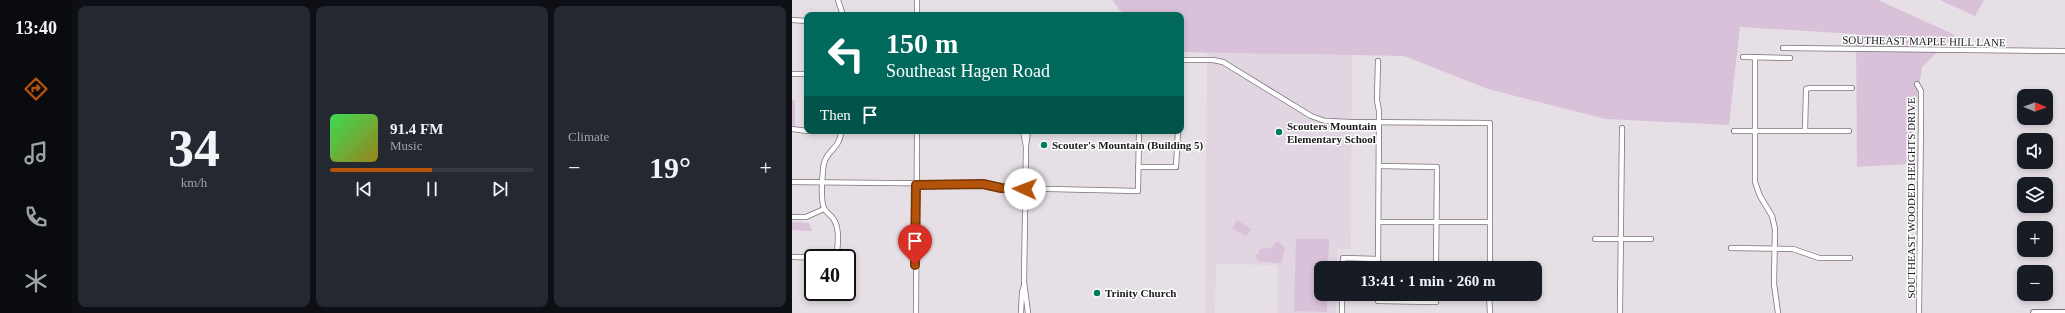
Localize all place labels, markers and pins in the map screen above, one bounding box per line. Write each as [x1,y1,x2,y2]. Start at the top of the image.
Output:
place label: Scouters Mountain Elementary School [1287,120,1377,145]
marker: Scouters Mountain Elementary School [1274,127,1284,137]
place label: Scouter's Mountain (Building 5) [1052,139,1204,152]
marker: Scouter's Mountain (Building 5) [1039,140,1049,150]
pin [898,224,932,265]
place label: Trinity Church [1105,287,1176,299]
marker: Trinity Church [1092,288,1102,298]

